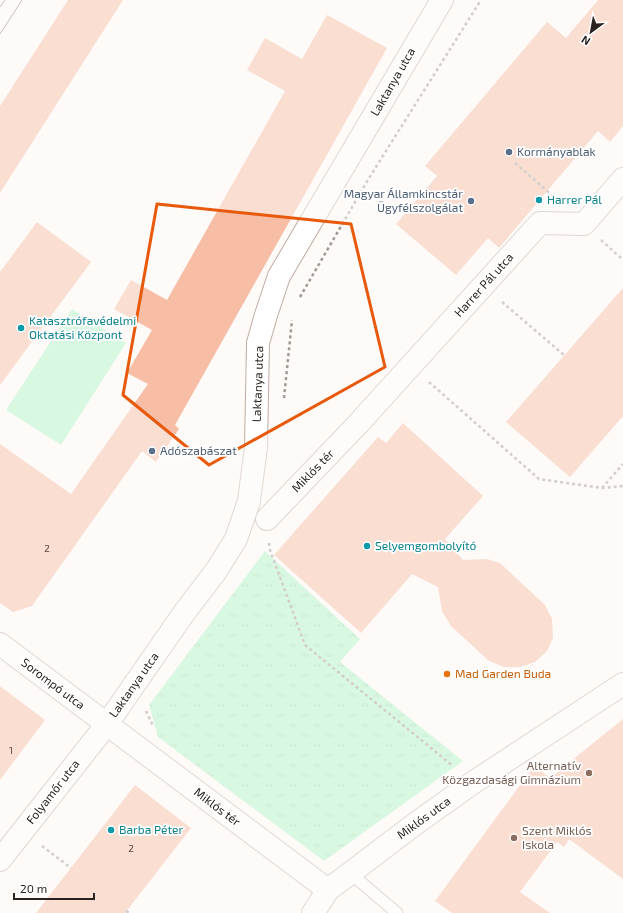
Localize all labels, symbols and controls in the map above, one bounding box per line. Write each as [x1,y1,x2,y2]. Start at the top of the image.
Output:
north arrow [571,12,611,52]
text: N [579,33,592,49]
street label: Laktanya utca [367,45,417,118]
place label: Kormányablak [517,144,596,158]
marker: Kormányablak [504,147,514,157]
place label: Magyar Államkincstár Ügyfélszolgálat [344,186,463,214]
place label: Harrer Pál [547,192,602,206]
marker: Harrer Pál [534,195,544,205]
marker: Magyar Államkincstár Ügyfélszolgálat [466,196,476,206]
street label: Harrer Pál utca [451,249,516,319]
place label: Katasztrófavédelmi Oktatási Központ [29,313,136,341]
marker: Katasztrófavédelmi Oktatási Központ [16,323,26,333]
street label: Laktanya utca [249,346,265,422]
place label: Adószabászat [160,443,237,457]
marker: Adószabászat [147,446,157,456]
street label: Miklós tér [288,446,336,495]
place label: Selyemgombolyító [375,538,477,552]
marker: Selyemgombolyító [362,541,372,551]
house number: 2 [44,542,50,554]
street label: Laktanya utca [106,649,161,720]
street label: Sorompó utca [19,655,88,712]
place label: Mad Garden Buda [455,666,551,680]
marker: Mad Garden Buda [442,669,452,679]
house number: 1 [9,744,13,756]
street label: Folyamőr utca [23,756,82,826]
place label: Alternatív Közgazdasági Gimnázium [442,758,582,786]
marker: Alternatív Közgazdasági Gimnázium [584,768,594,778]
street label: Miklós tér [192,784,244,828]
street label: Miklós utca [394,793,453,841]
place label: Barba Péter [119,822,183,836]
place label: Szent Miklós Iskola [522,823,592,851]
marker: Barba Péter [106,825,116,835]
marker: Szent Miklós Iskola [509,833,519,843]
house number: 2 [128,842,134,854]
scale bar [14,875,94,901]
text: 20 m [20,881,47,895]

